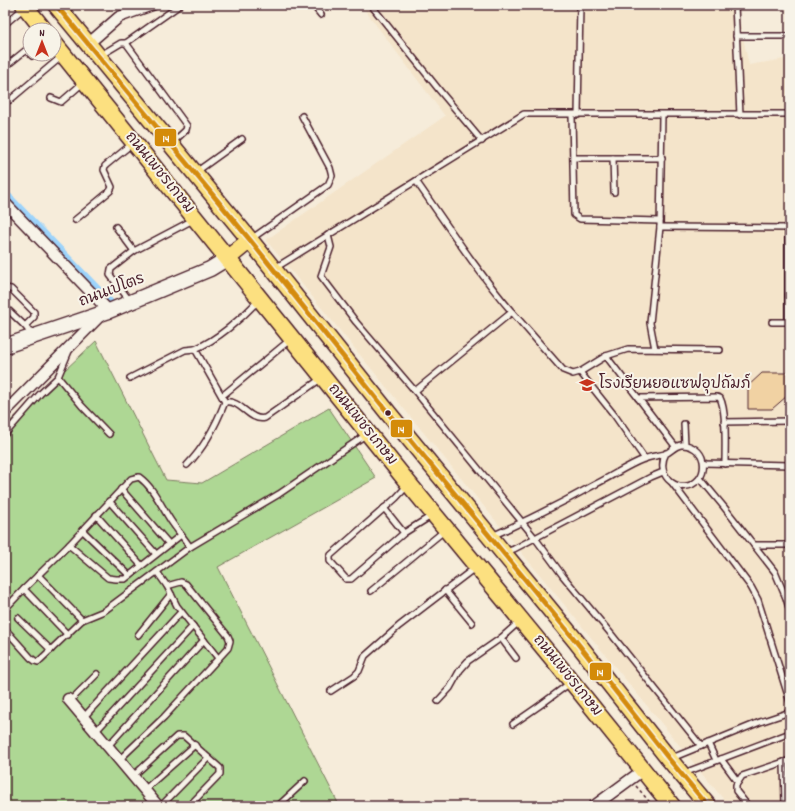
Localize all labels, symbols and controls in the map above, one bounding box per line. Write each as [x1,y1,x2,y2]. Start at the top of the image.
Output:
north arrow [22,22,62,62]
text: N [39,26,45,42]
street label: ถนนเพชรเกษม [119,127,199,219]
line badge: 14 [154,128,177,147]
text: 14 [163,132,169,148]
street label: ถนนเปโตร [76,267,148,314]
place label: โรงเรียนยอแซฟอุปถัมภ์ [599,373,751,396]
school or university icon: โรงเรียนยอแซฟอุปถัมภ์ [578,376,596,394]
street label: ถนนเพชรเกษม [322,379,402,471]
unlabelled marker [383,408,393,418]
line badge: 14 [390,419,413,438]
text: 14 [398,423,404,439]
street label: ถนนเพชรเกษม [527,630,607,722]
line badge: 14 [589,662,612,681]
text: 14 [597,666,603,682]

